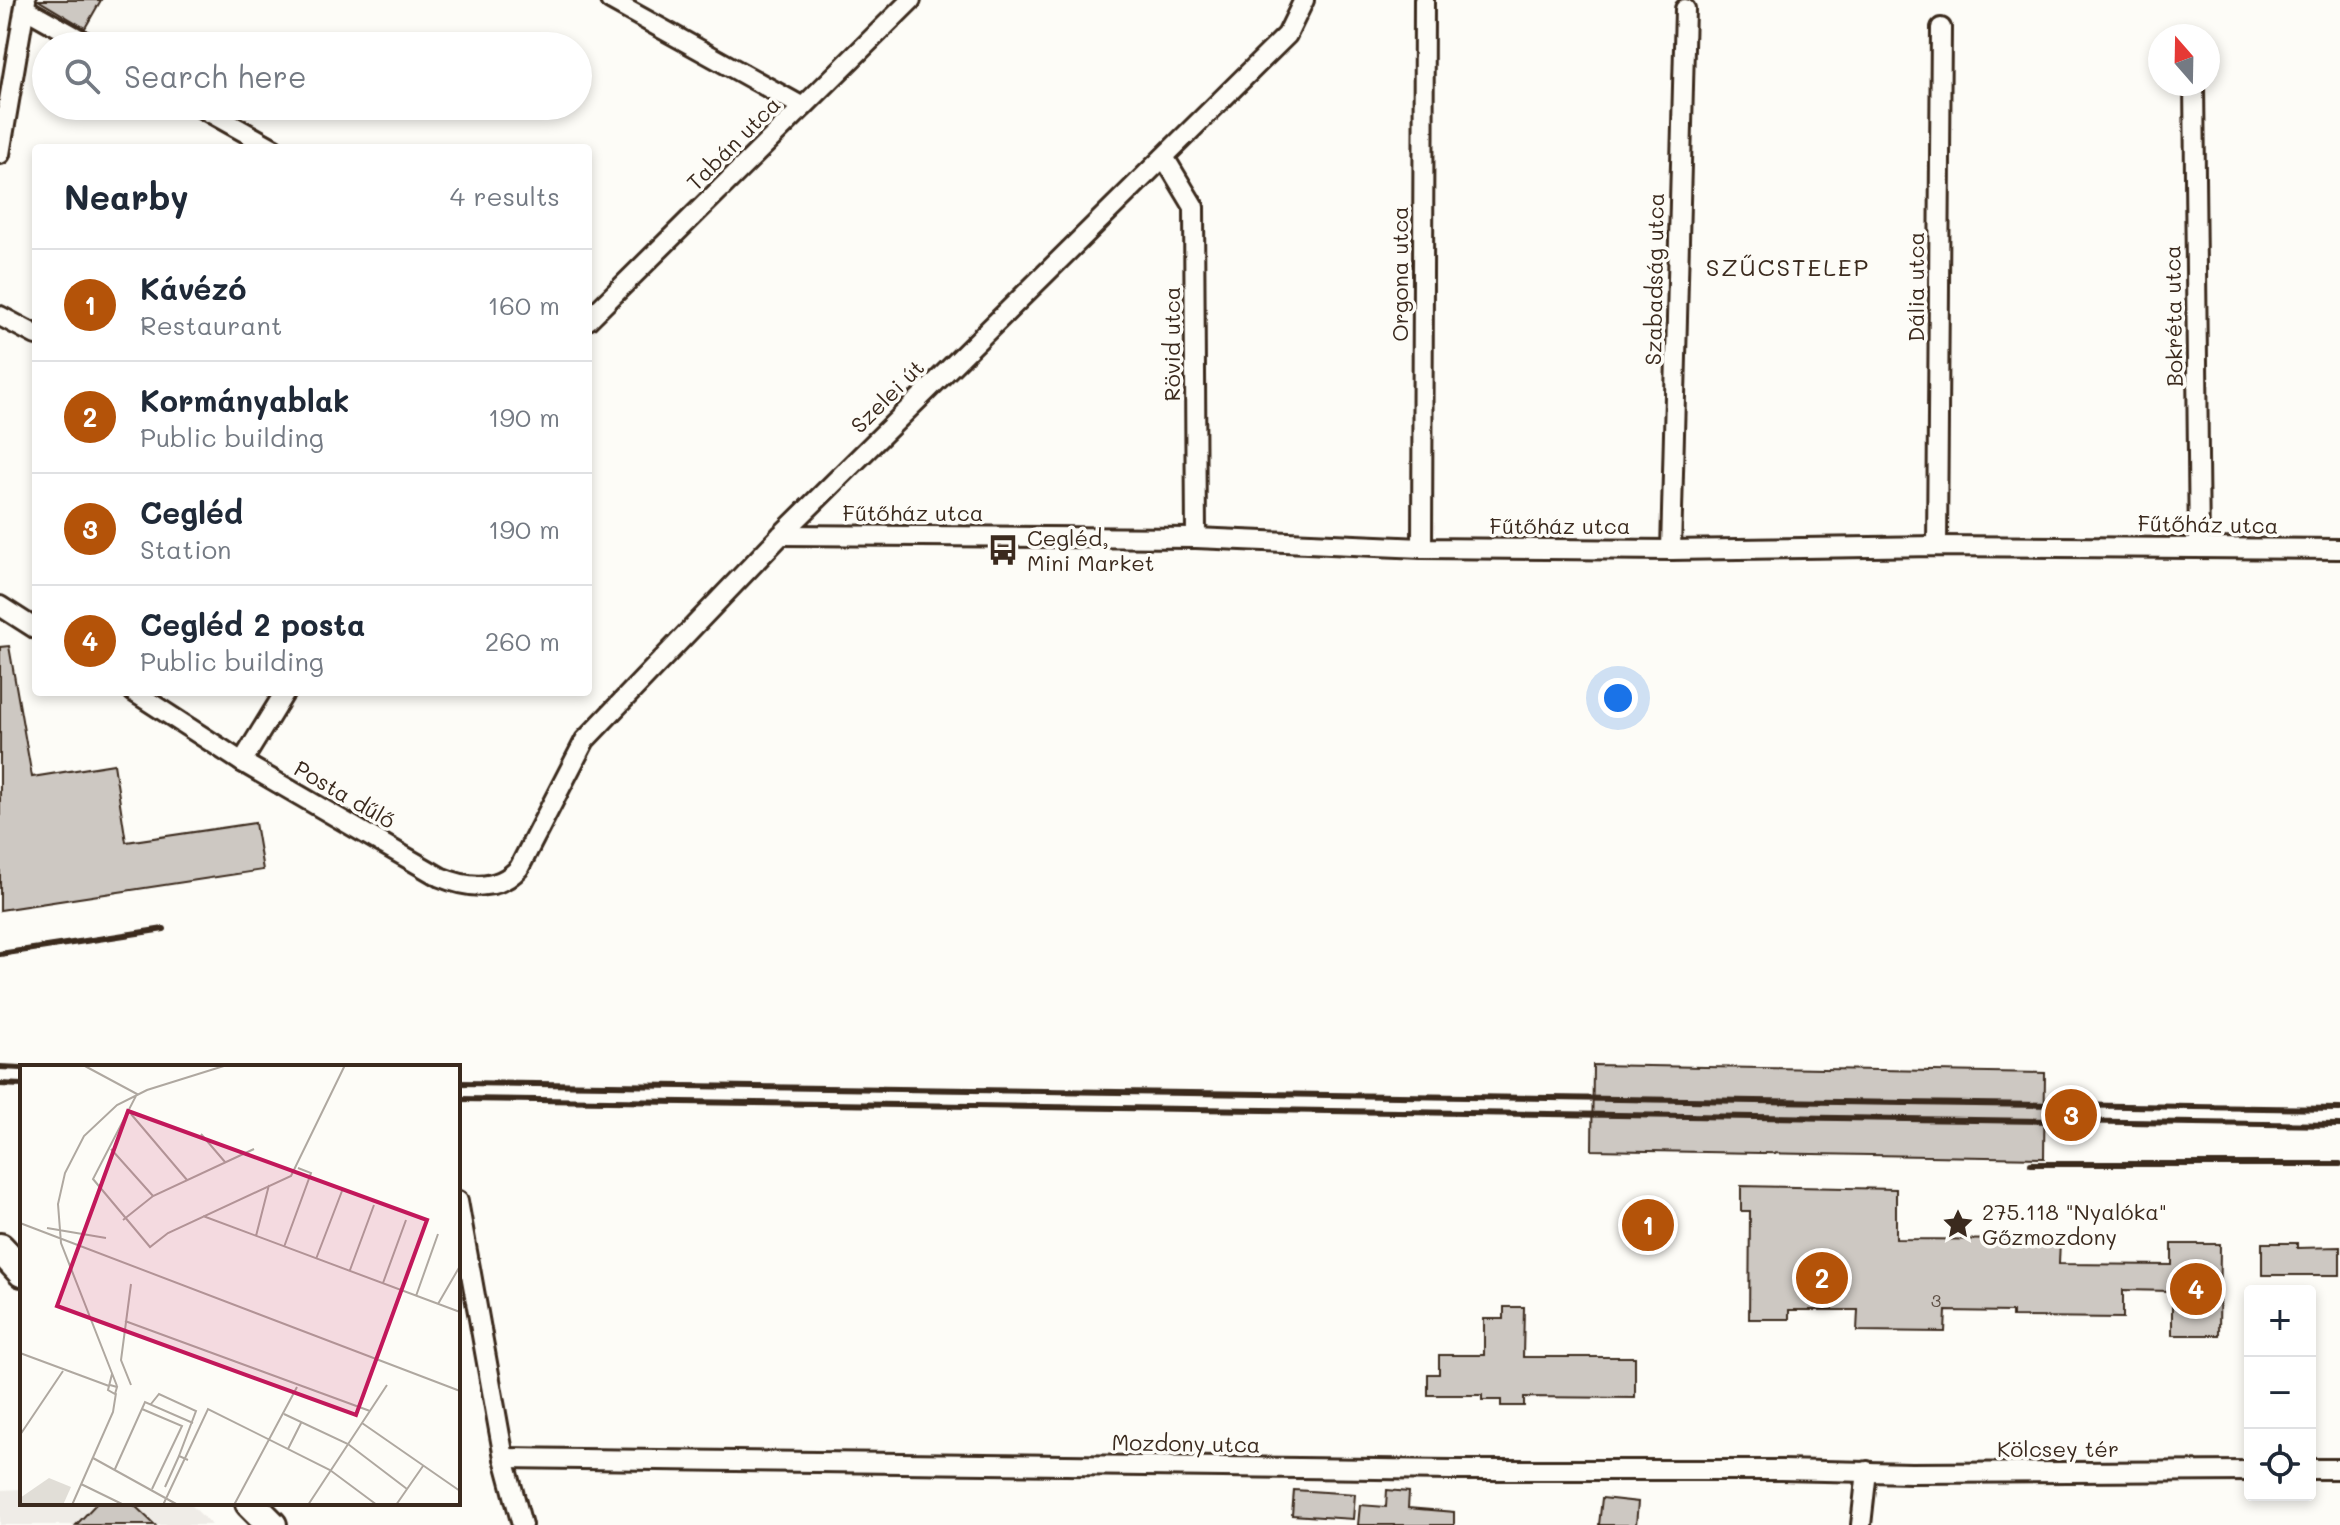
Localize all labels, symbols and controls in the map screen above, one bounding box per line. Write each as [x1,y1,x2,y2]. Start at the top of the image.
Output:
north arrow [2148,24,2220,96]
search box [32,32,592,120]
icon: search [60,54,104,98]
text: Search here [124,56,307,96]
street label: Tabán utca [680,90,786,196]
text: Nearby [64,174,189,219]
text: 4 results [450,179,560,213]
street label: Szabadság utca [1638,192,1670,366]
street label: Orgona utca [1385,206,1414,342]
street label: Dália utca [1901,232,1930,342]
street label: Bokréta utca [2157,245,2189,387]
district label: SZŰCSTELEP [1706,251,1870,282]
text: Kávézó [140,268,247,308]
street label: Rövid utca [1157,287,1186,401]
text: 1 [84,288,96,322]
text: 160 m [488,288,560,322]
text: Restaurant [140,308,282,342]
street label: Szelei út [844,353,930,439]
text: Kormányablak [140,380,350,420]
text: 2 [83,400,97,434]
text: 190 m [488,400,560,434]
text: Public building [140,420,324,454]
text: Cegléd [140,492,243,532]
street label: Fűtőház utca [843,498,983,527]
street label: Fűtőház utca [2137,508,2279,540]
street label: Fűtőház utca [1490,511,1630,540]
text: 3 [82,512,98,546]
text: 190 m [488,512,560,546]
place label: Cegléd, Mini Market [1027,523,1155,577]
text: Station [140,532,232,566]
bus stop icon: Cegléd, Mini Market [986,533,1020,567]
text: Cegléd 2 posta [140,604,365,644]
text: 4 [82,624,98,658]
text: 260 m [485,624,560,658]
text: Public building [140,644,324,678]
your location [1598,678,1638,718]
street label: Posta dűlő [289,753,401,835]
inset map [20,1065,460,1505]
pin: 3 [2045,1085,2097,1145]
pin: 1 [1622,1195,1674,1255]
place label: 275.118 "Nyalóka" Gőzmozdony [1982,1197,2167,1251]
place icon: 275.118 "Nyalóka" Gőzmozdony [1941,1207,1975,1241]
pin: 2 [1796,1248,1848,1308]
pin: 4 [2170,1259,2222,1319]
map controls [2244,1285,2316,1501]
button: + [2244,1285,2316,1357]
house number: 3 [1931,1288,1941,1312]
button: − [2244,1357,2316,1429]
street label: Mozdony utca [1111,1427,1261,1459]
button: locate [2244,1429,2316,1501]
street label: Kölcsey tér [1997,1434,2119,1463]

